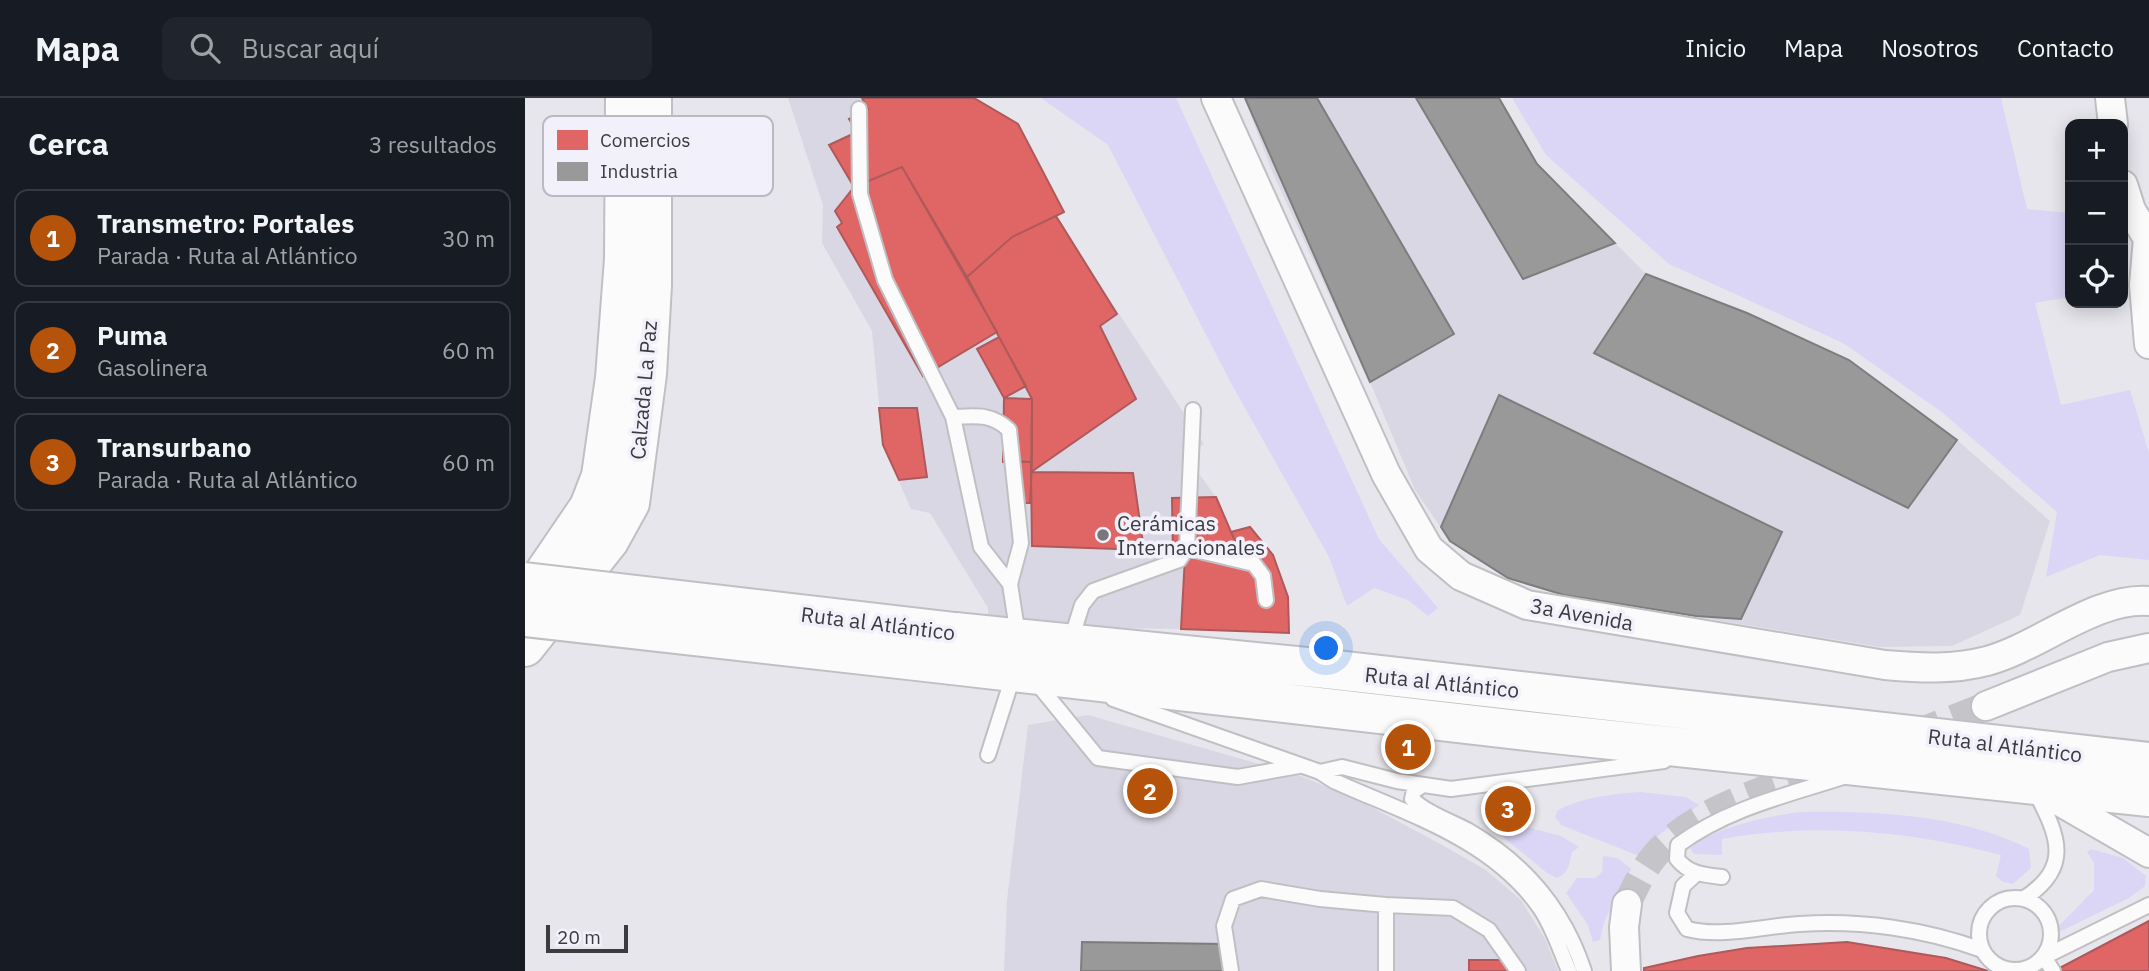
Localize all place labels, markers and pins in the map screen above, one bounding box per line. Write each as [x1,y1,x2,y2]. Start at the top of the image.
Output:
place label: Cerámicas Internacionales [1117,509,1265,561]
marker: Cerámicas Internacionales [1095,527,1111,543]
pin: 1 [1385,721,1431,773]
pin: 2 [1127,765,1173,817]
pin: 3 [1485,783,1531,835]

